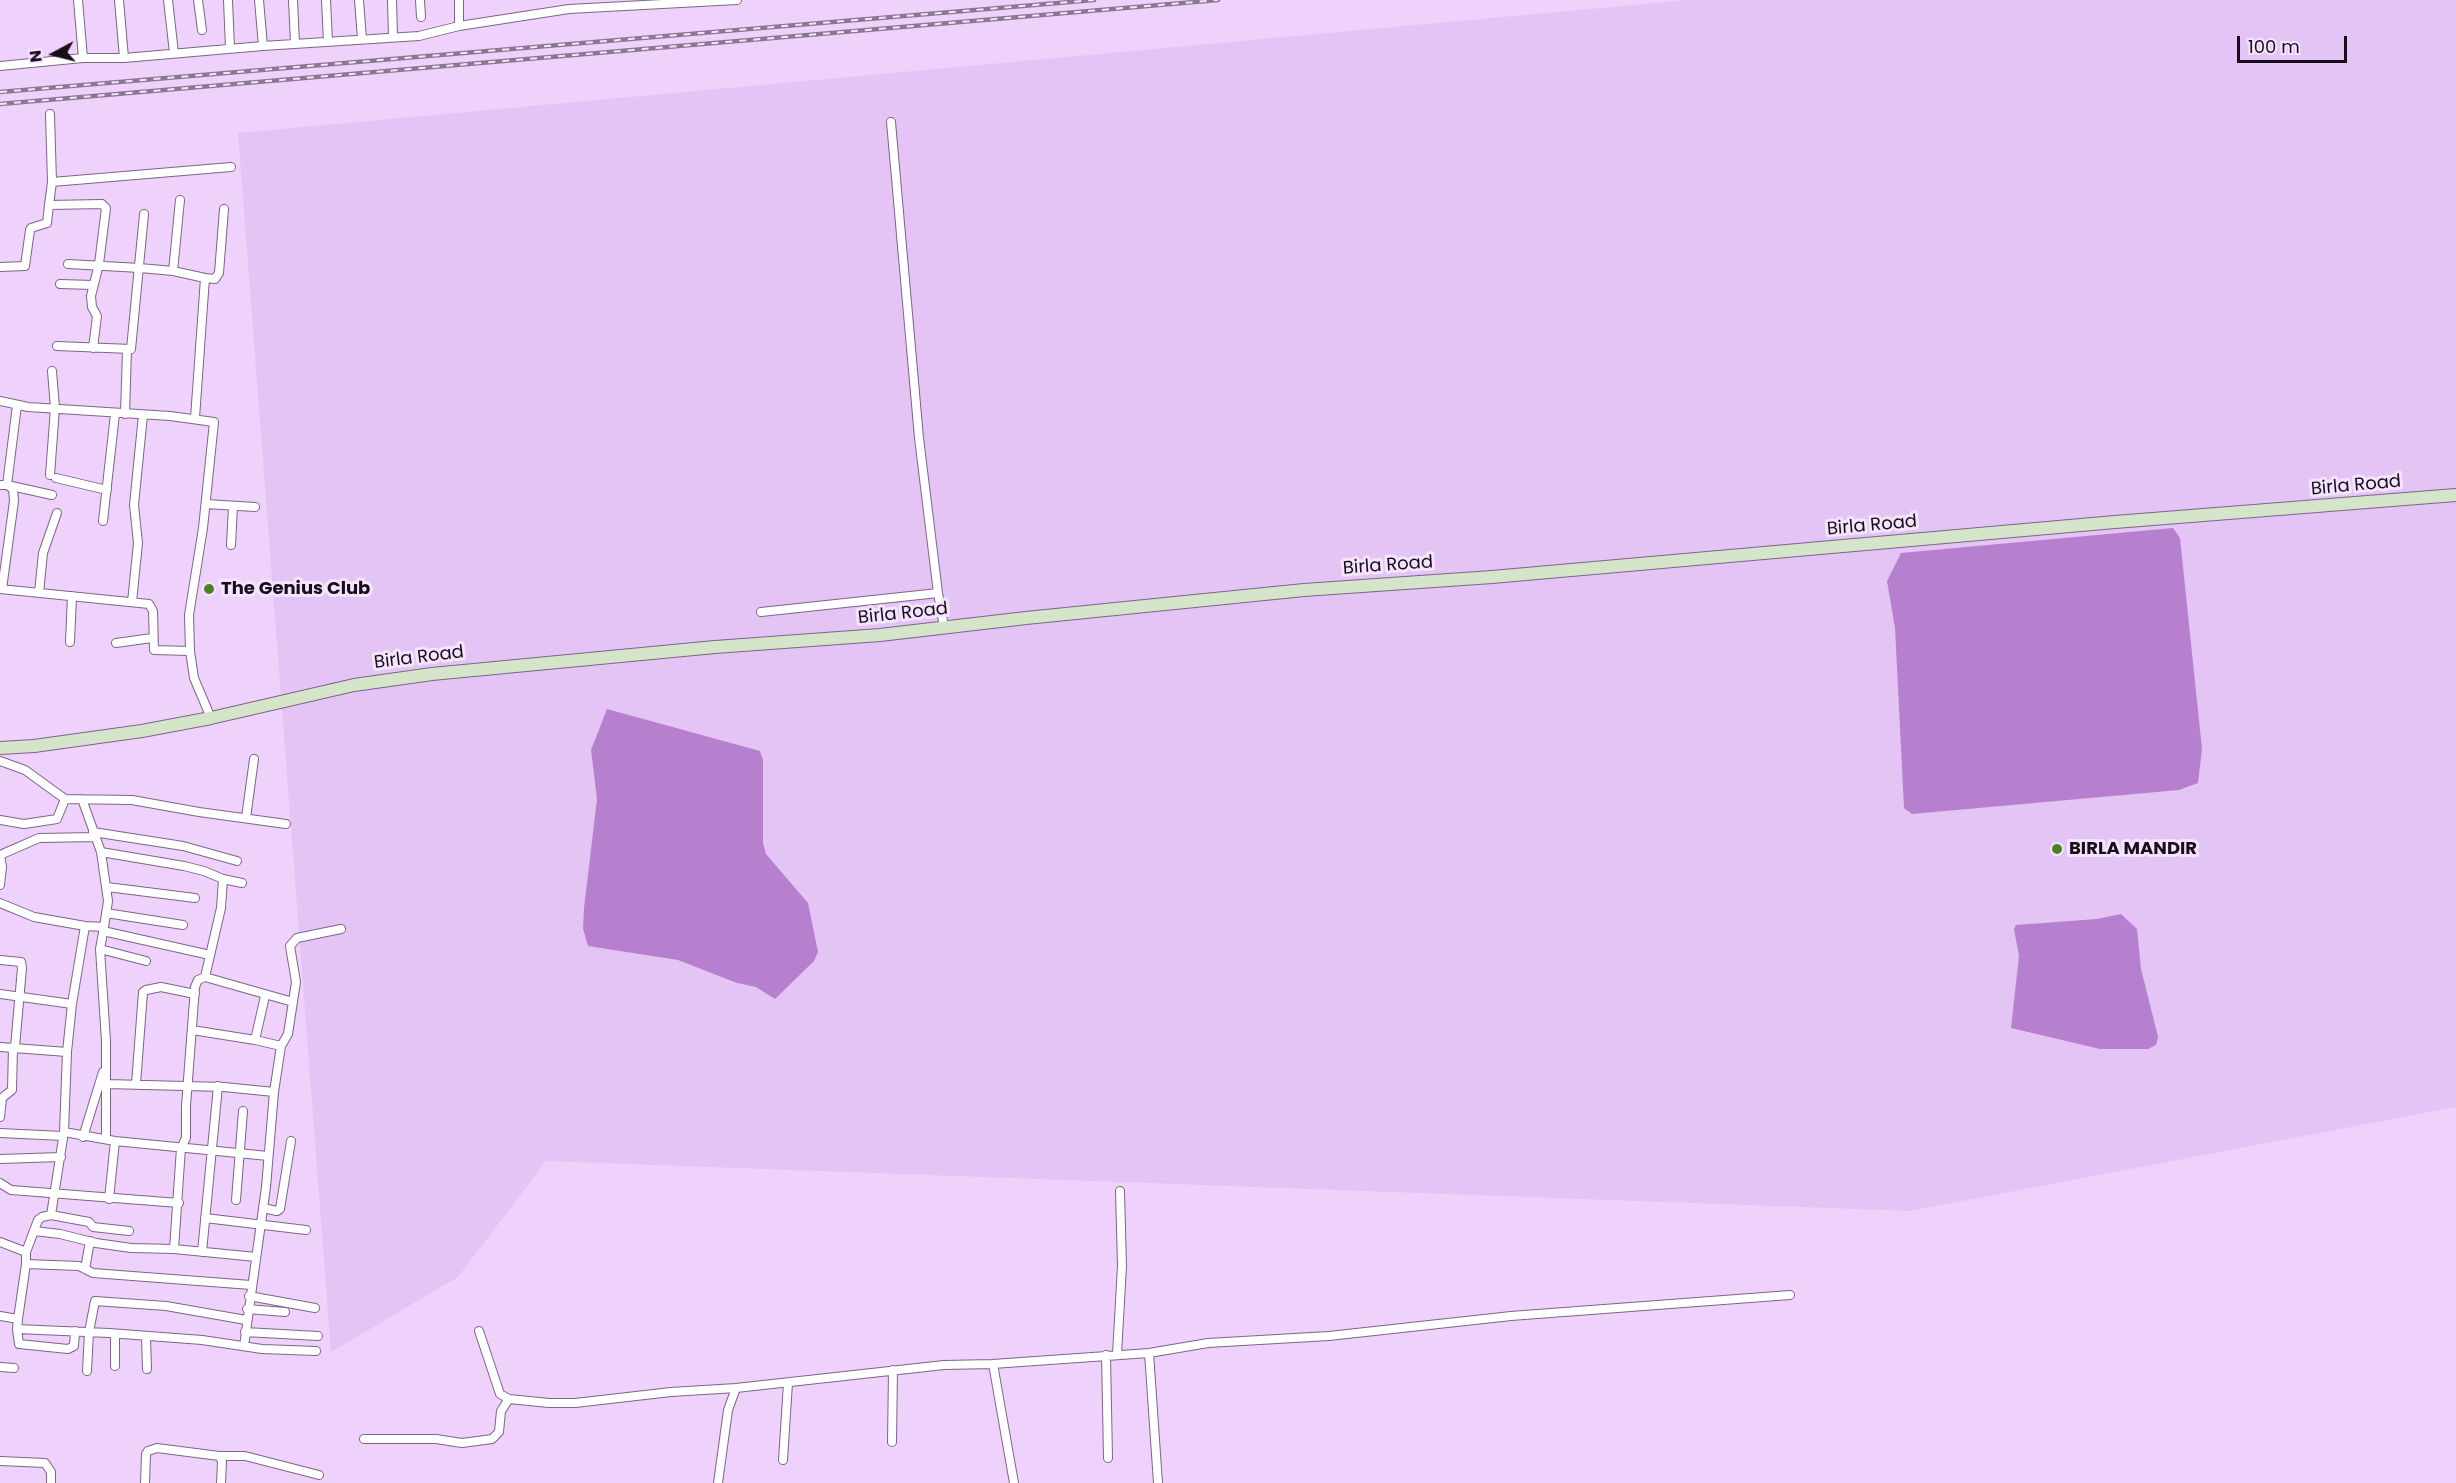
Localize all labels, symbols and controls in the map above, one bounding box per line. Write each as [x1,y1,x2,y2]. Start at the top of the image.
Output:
north arrow [24,24,84,84]
scale bar [2240,24,2350,62]
text: 100 m [2248,34,2300,59]
text: N [23,49,48,64]
street label: Birla Road [2310,471,2402,501]
street label: Birla Road [1826,511,1918,541]
street label: Birla Road [1342,552,1434,580]
place label: The Genius Club [221,578,370,600]
marker: The Genius Club [202,582,216,596]
street label: Birla Road [857,599,949,629]
street label: Birla Road [373,642,465,674]
place label: BIRLA MANDIR [2069,838,2197,860]
marker: BIRLA MANDIR [2050,842,2064,856]

